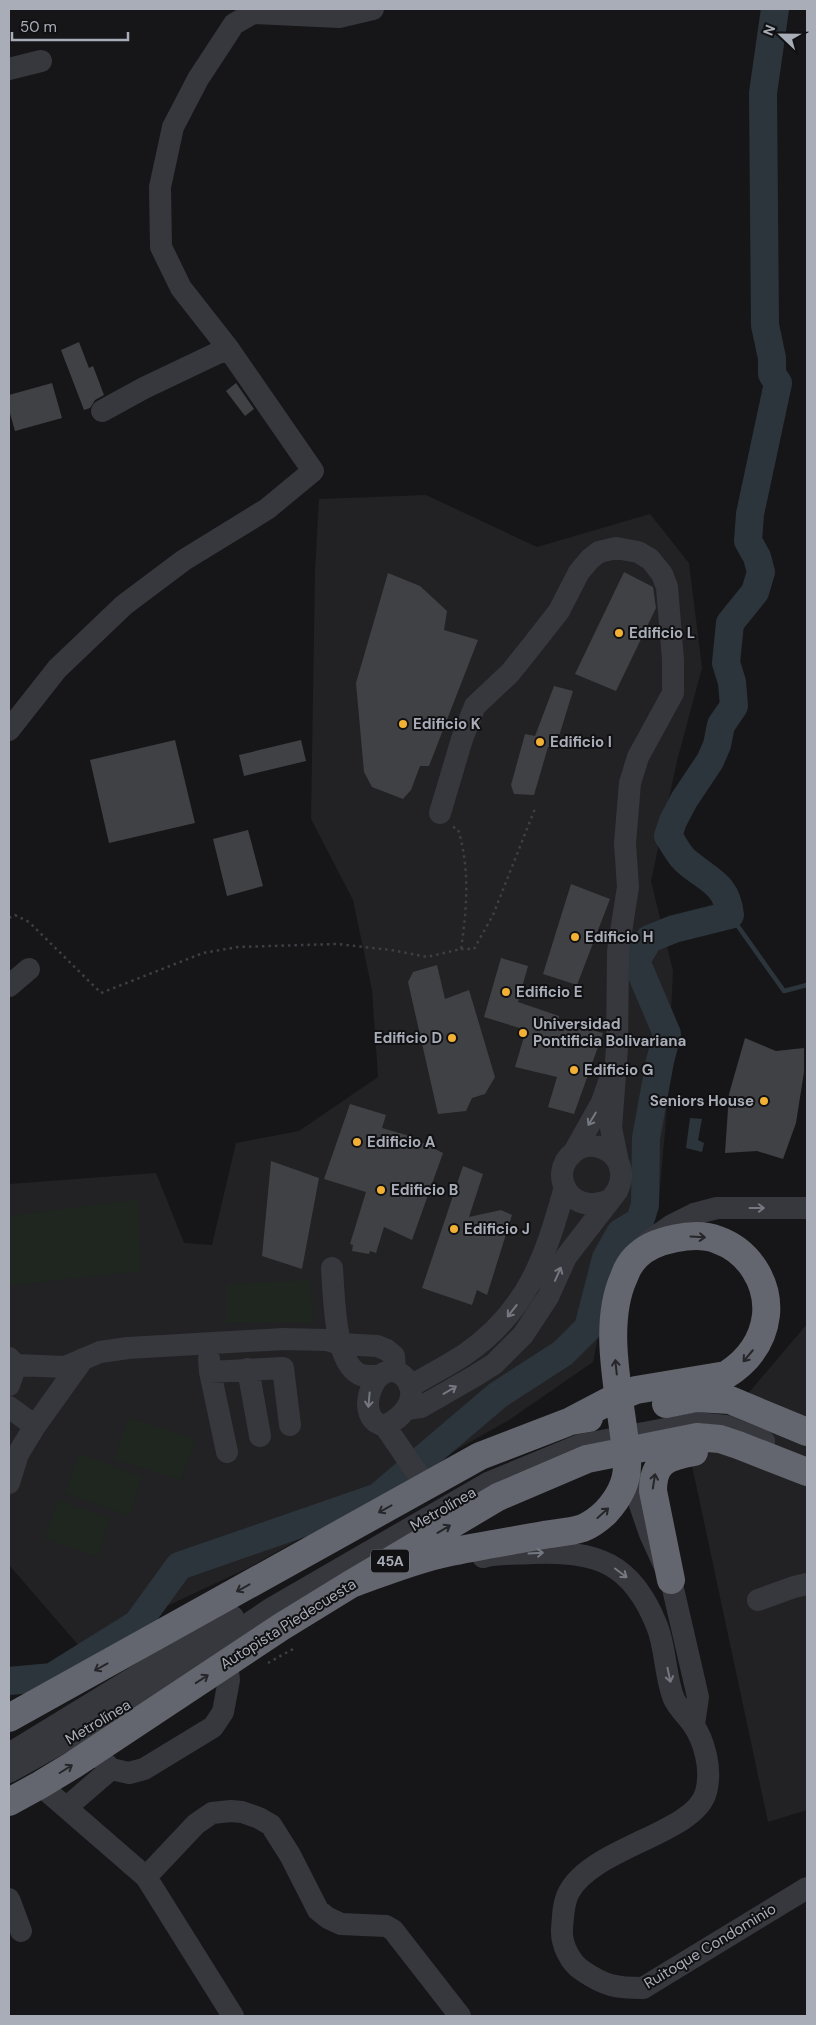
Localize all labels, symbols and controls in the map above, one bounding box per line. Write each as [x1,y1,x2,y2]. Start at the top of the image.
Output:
scale bar [12,10,129,42]
north arrow [756,10,806,60]
text: 50 m [20,17,57,37]
text: N [759,22,779,38]
place label: Edificio L [629,623,695,643]
marker: Edificio L [613,627,625,639]
place label: Edificio K [413,714,481,734]
marker: Edificio K [397,718,409,730]
place label: Edificio I [550,732,612,752]
marker: Edificio I [534,736,546,748]
place label: Edificio H [585,927,653,947]
marker: Edificio H [569,931,581,943]
place label: Edificio E [516,982,582,1002]
marker: Edificio E [500,986,512,998]
place label: Universidad Pontificia Bolivariana [533,1014,686,1051]
marker: Universidad Pontificia Bolivariana [517,1027,529,1039]
place label: Edificio D [374,1028,442,1048]
marker: Edificio D [446,1032,458,1044]
place label: Edificio G [584,1060,653,1080]
marker: Edificio G [568,1064,580,1076]
place label: Seniors House [650,1091,754,1111]
marker: Seniors House [758,1095,770,1107]
one-way arrow [587,1111,597,1126]
place label: Edificio A [367,1132,436,1152]
marker: Edificio A [351,1136,363,1148]
place label: Edificio B [391,1180,458,1200]
marker: Edificio B [375,1184,387,1196]
one-way arrow [748,1203,764,1213]
place label: Edificio J [464,1219,530,1239]
marker: Edificio J [448,1223,460,1235]
one-way arrow [690,1232,706,1241]
one-way arrow [554,1267,563,1282]
one-way arrow [506,1305,517,1318]
one-way arrow [743,1349,754,1362]
one-way arrow [611,1359,621,1375]
one-way arrow [443,1385,457,1395]
one-way arrow [364,1391,374,1407]
one-way arrow [649,1473,659,1489]
street label: Metrolínea [406,1482,480,1536]
one-way arrow [377,1504,392,1514]
one-way arrow [597,1507,610,1519]
one-way arrow [436,1524,450,1534]
one-way arrow [528,1549,544,1558]
road number: 45A [371,1550,409,1572]
one-way arrow [614,1567,627,1578]
street label: Autopista Piedecuesta [216,1574,360,1674]
one-way arrow [235,1583,250,1593]
one-way arrow [93,1662,108,1672]
one-way arrow [664,1667,674,1683]
one-way arrow [194,1674,208,1684]
street label: Metrolínea [62,1695,134,1749]
one-way arrow [59,1764,73,1774]
street label: Ruitoque Condominio [640,1899,780,1993]

